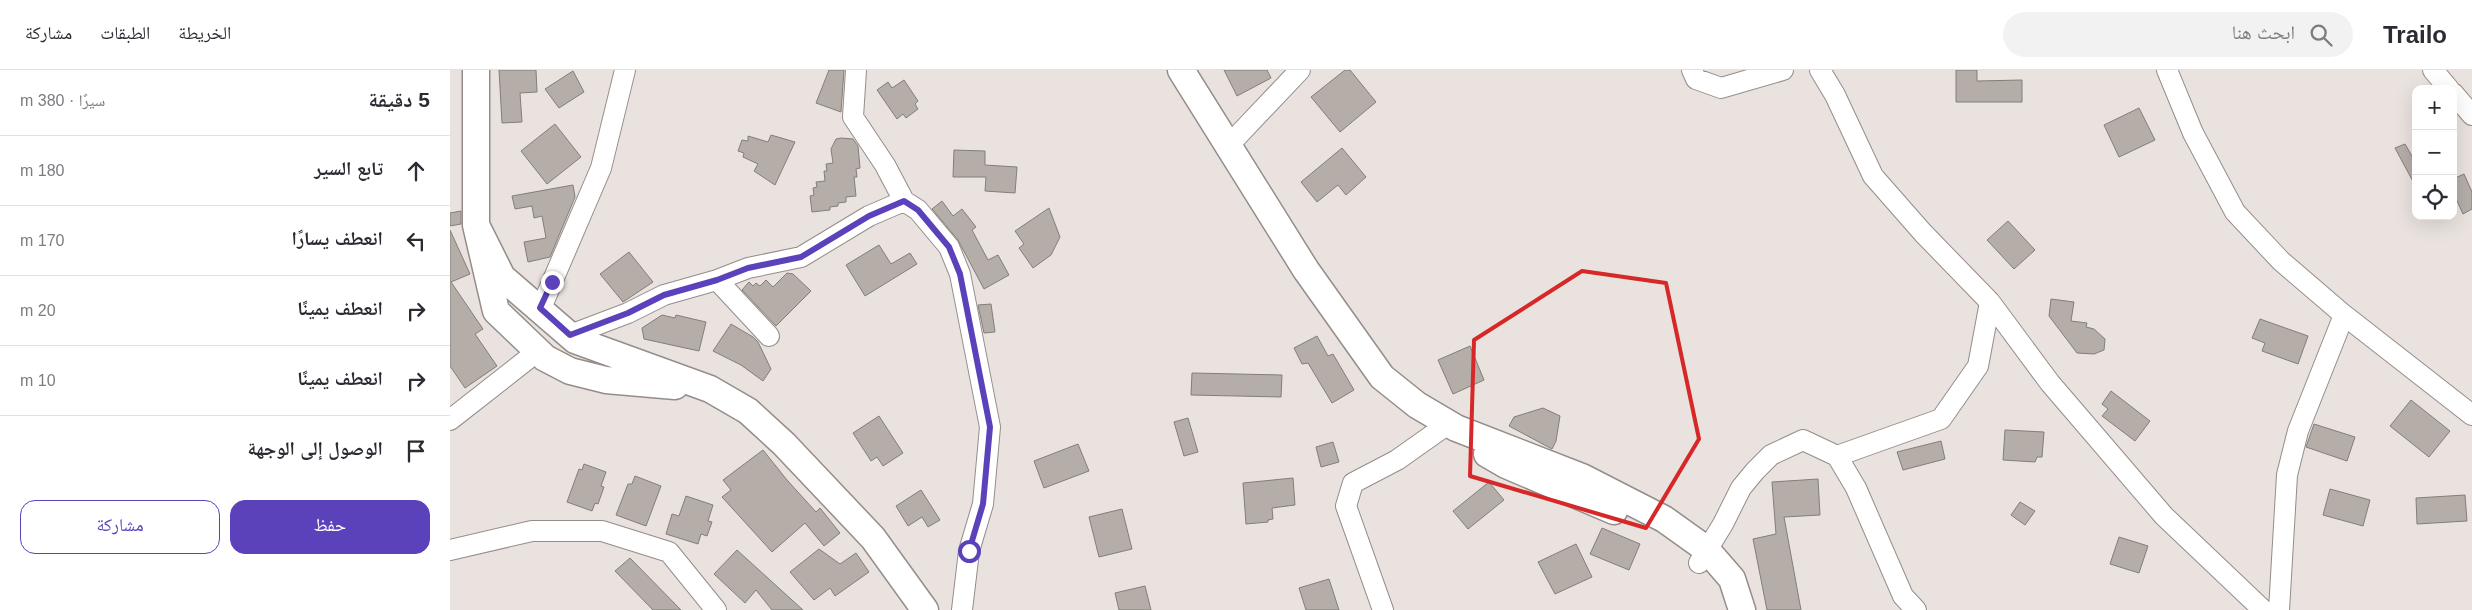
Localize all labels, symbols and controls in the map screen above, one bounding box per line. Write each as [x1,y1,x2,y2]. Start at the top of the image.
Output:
search box [2003,12,2353,57]
icon: search [2307,21,2335,49]
text: Trailo [2383,21,2447,48]
text: ابحث هنا [2232,22,2295,43]
text: مشاركة [25,23,72,43]
text: الطبقات [100,23,150,43]
text: الخريطة [178,23,231,43]
map controls [2412,85,2457,220]
button: + [2412,85,2457,130]
text: 5 دقيقة [368,88,430,111]
text: سيرًا · 380 m [20,92,105,109]
button: − [2412,130,2457,175]
icon: ahead [402,157,430,185]
text: تابع السير [314,158,383,179]
text: 180 m [20,162,64,179]
button: locate [2412,175,2457,220]
icon: left [402,227,430,255]
text: انعطف يسارًا [292,228,383,249]
text: 170 m [20,232,64,249]
route end [541,271,564,294]
icon: right [402,297,430,325]
text: انعطف يمينًا [297,298,383,319]
text: 20 m [20,302,56,319]
icon: right [402,367,430,395]
text: انعطف يمينًا [297,368,383,389]
text: 10 m [20,372,56,389]
icon: arrive [402,437,430,465]
text: الوصول إلى الوجهة [247,438,383,459]
button: مشاركة [20,500,220,554]
button: حفظ [230,500,430,554]
route start [958,540,981,563]

